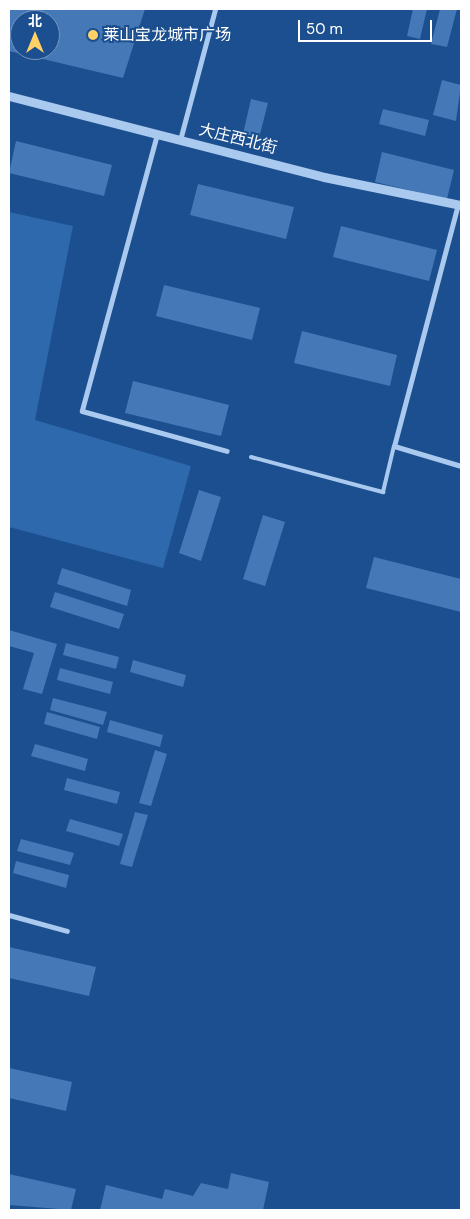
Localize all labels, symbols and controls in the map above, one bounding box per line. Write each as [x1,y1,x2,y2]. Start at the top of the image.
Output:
north arrow [10,10,60,60]
scale bar [300,10,434,42]
text: 北 [28,12,42,30]
text: 50 m [306,19,343,39]
place label: 莱山宝龙城市广场 [103,25,231,45]
marker: 莱山宝龙城市广场 [87,29,99,41]
street label: 大庄西北街 [197,120,279,158]

